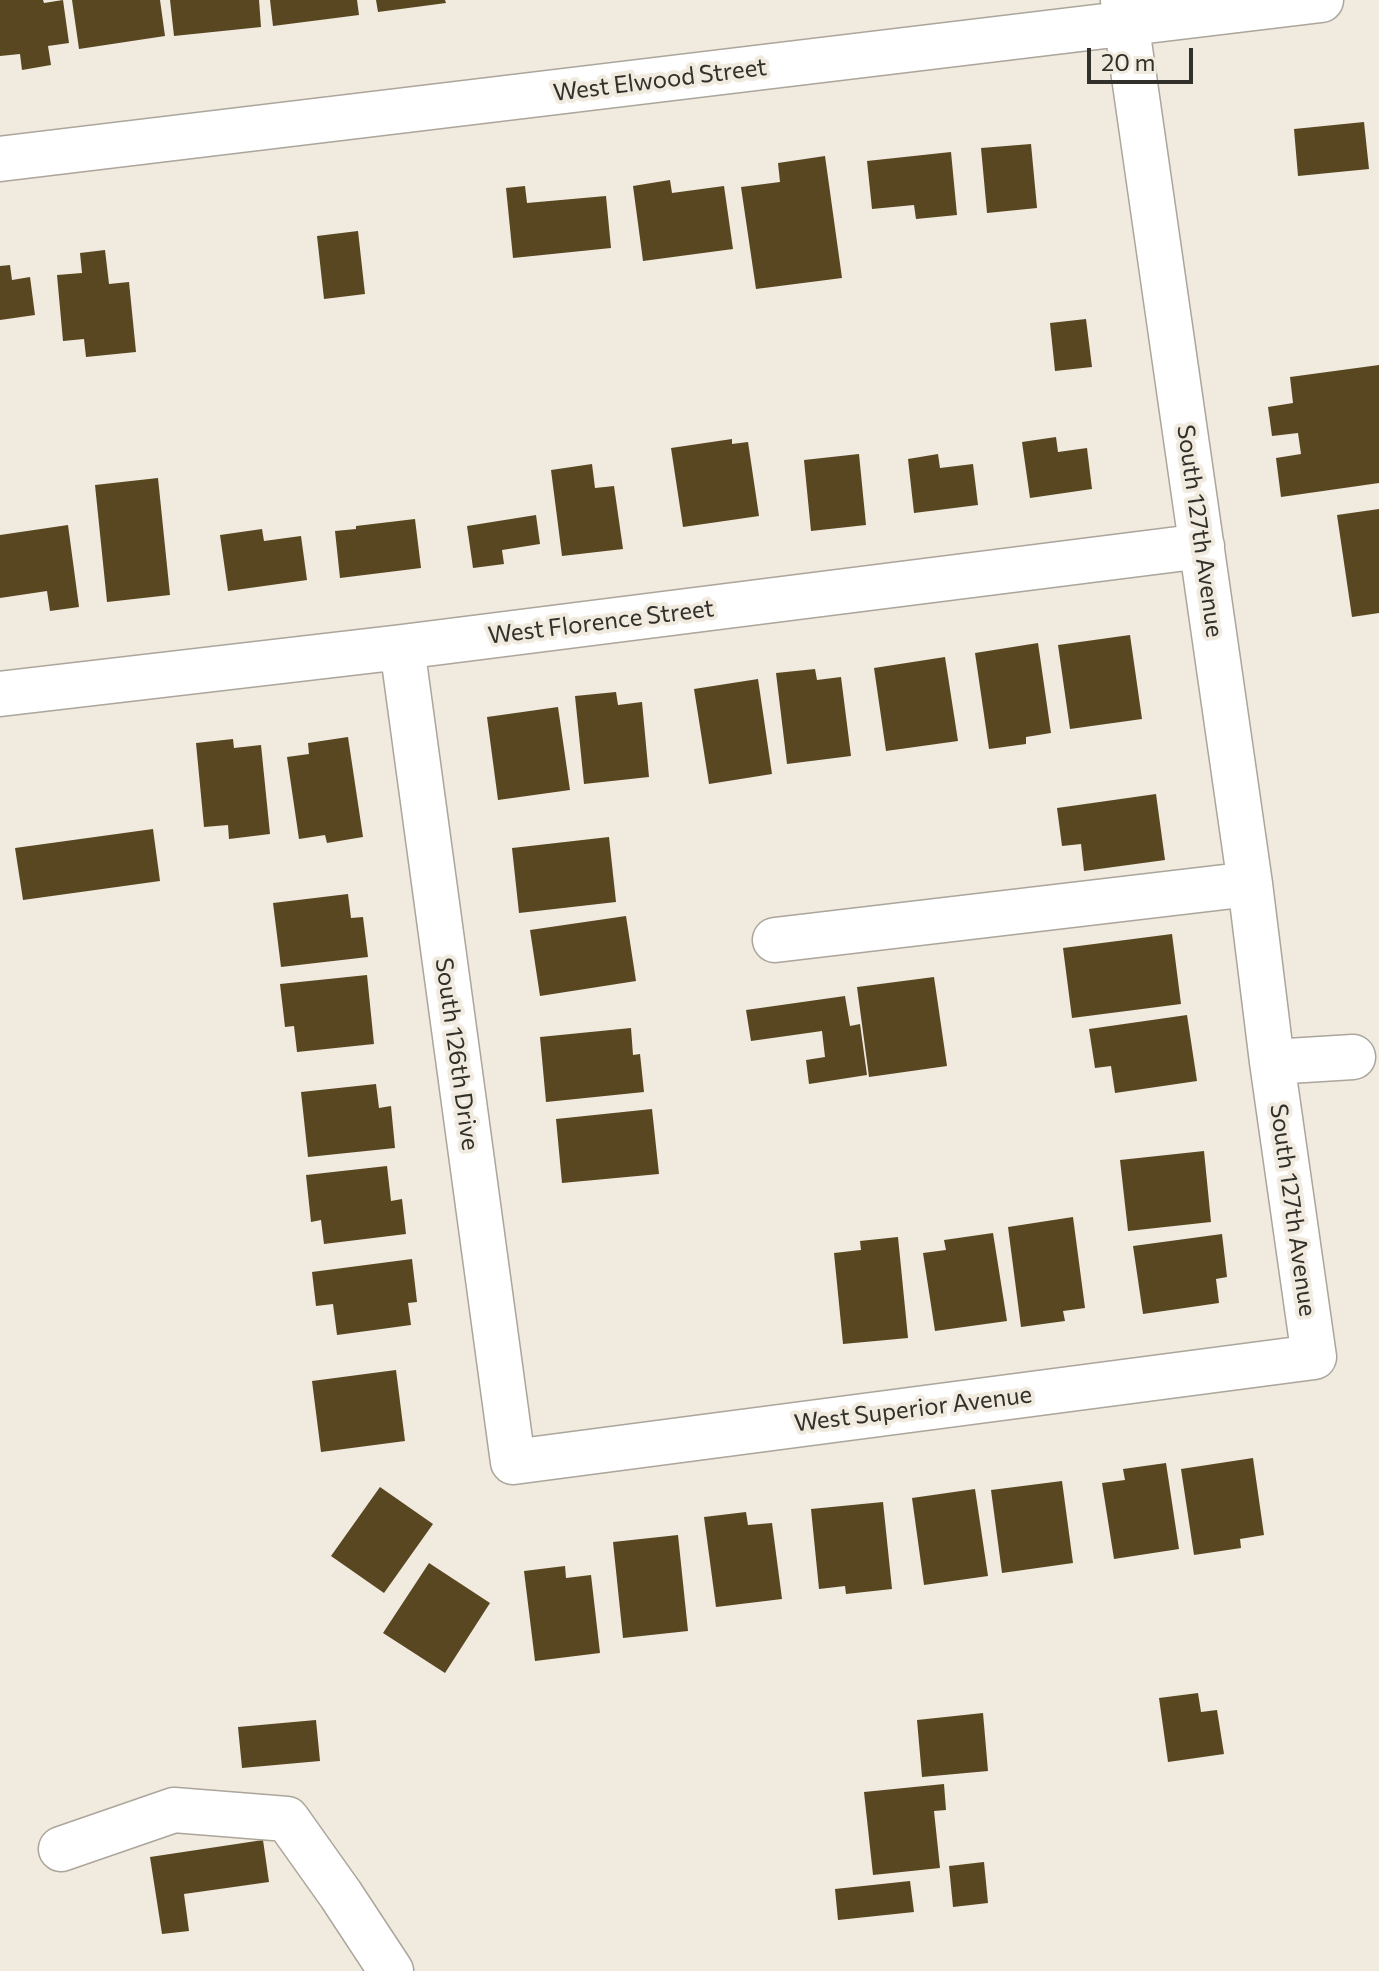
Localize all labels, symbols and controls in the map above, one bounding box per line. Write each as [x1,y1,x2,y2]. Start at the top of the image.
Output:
scale bar [1091,32,1197,82]
text: 20 m [1101,47,1155,76]
street label: West Elwood Street [552,53,768,107]
street label: South 127th Avenue [1171,423,1229,639]
street label: West Florence Street [486,594,716,650]
street label: South 126th Drive [429,956,485,1152]
street label: South 127th Avenue [1264,1102,1322,1318]
street label: West Superior Avenue [792,1380,1034,1438]

